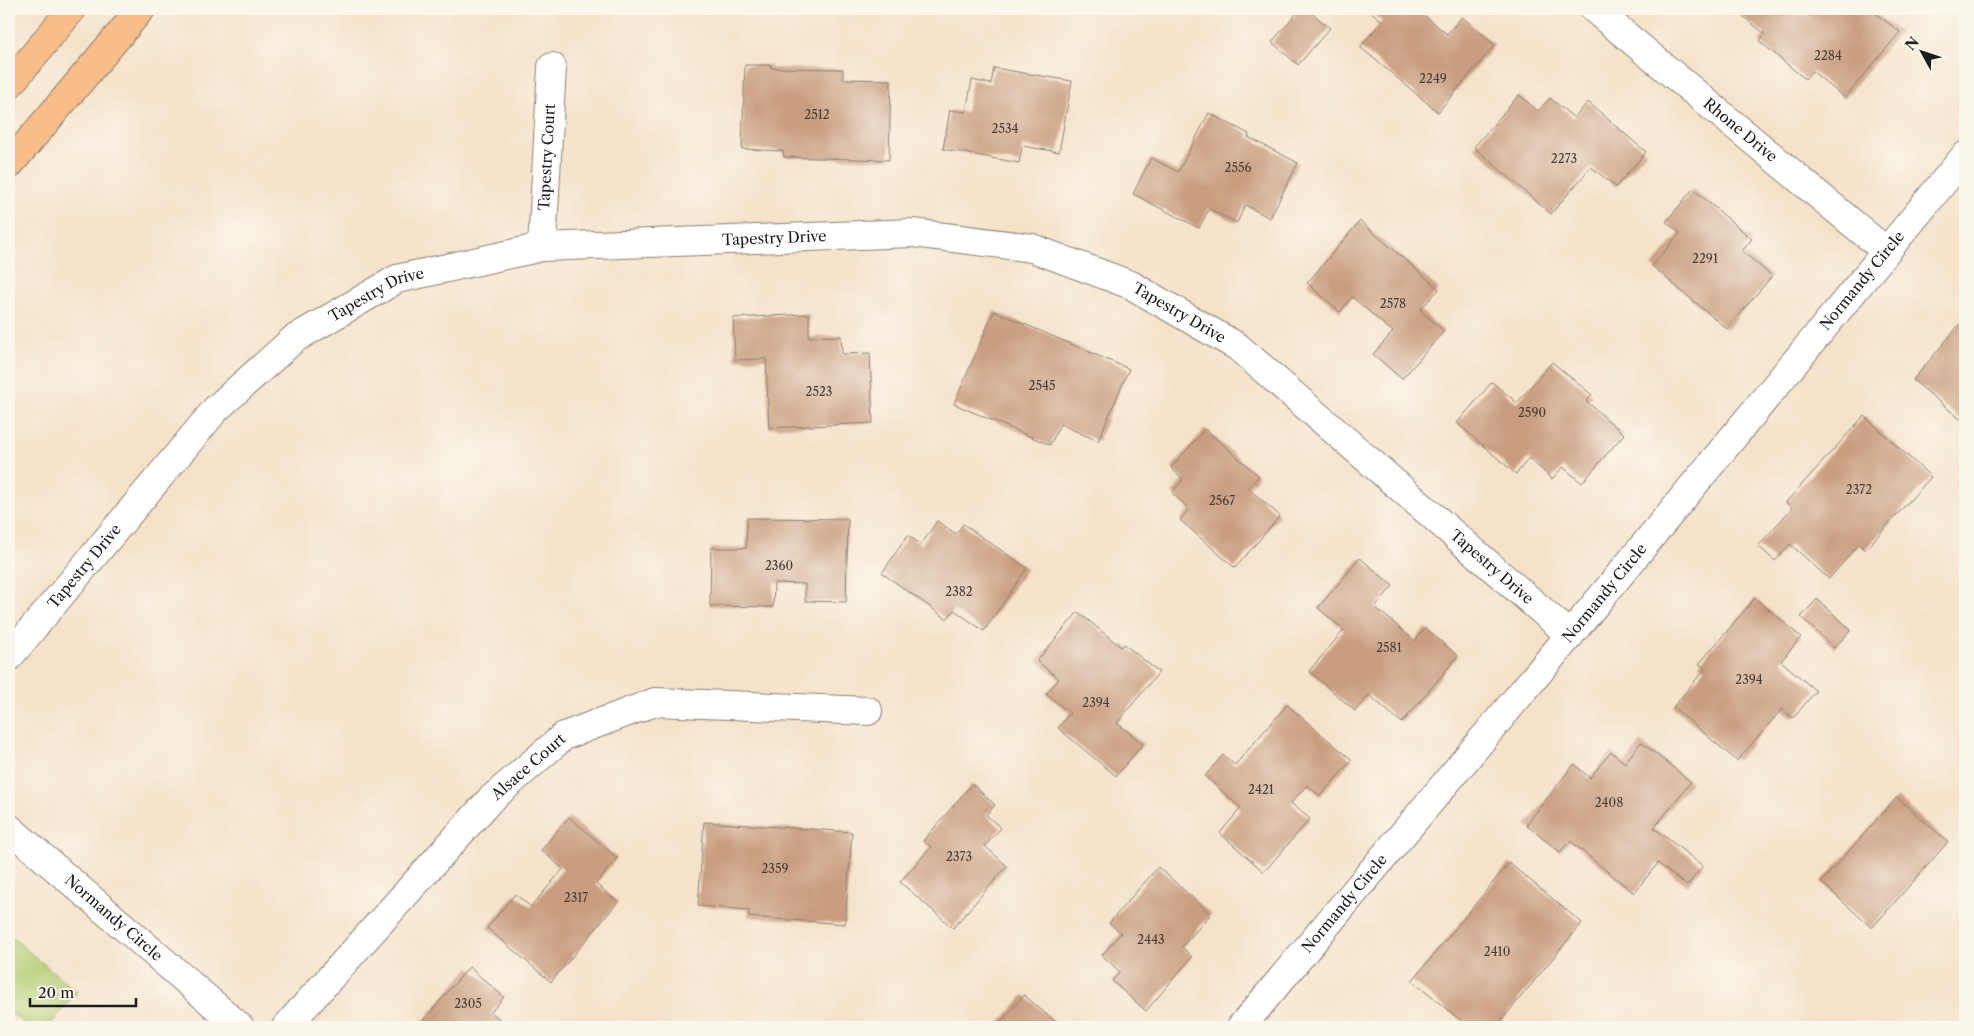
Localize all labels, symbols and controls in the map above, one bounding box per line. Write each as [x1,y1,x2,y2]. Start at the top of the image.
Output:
north arrow [1896,28,1946,78]
text: N [1901,33,1923,54]
house number: 2284 [1814,48,1842,63]
house number: 2249 [1419,71,1447,86]
street label: Rhone Drive [1700,94,1781,166]
street label: Tapestry Court [534,102,559,211]
house number: 2512 [804,107,830,122]
house number: 2534 [992,121,1019,136]
house number: 2273 [1551,151,1577,166]
house number: 2556 [1225,160,1251,175]
street label: Tapestry Drive [722,226,827,249]
street label: Normandy Circle [1815,227,1908,334]
house number: 2291 [1692,251,1718,266]
street label: Tapestry Drive [325,263,425,326]
street label: Tapestry Drive [1129,278,1229,347]
house number: 2578 [1380,296,1406,311]
house number: 2545 [1029,378,1055,393]
house number: 2523 [806,384,832,399]
house number: 2590 [1518,405,1546,420]
house number: 2372 [1846,482,1872,497]
house number: 2567 [1209,493,1235,508]
street label: Tapestry Drive [43,520,125,612]
street label: Tapestry Drive [1446,525,1538,608]
street label: Normandy Circle [1558,539,1651,646]
house number: 2360 [765,558,793,573]
house number: 2382 [945,584,973,599]
house number: 2581 [1376,640,1402,655]
house number: 2394 [1735,672,1763,687]
house number: 2394 [1082,695,1110,710]
street label: Alsace Court [486,729,570,804]
house number: 2421 [1248,782,1274,797]
house number: 2408 [1595,795,1623,810]
house number: 2373 [946,849,972,864]
street label: Normandy Circle [1297,850,1391,956]
house number: 2359 [761,861,789,876]
street label: Normandy Circle [61,870,167,965]
house number: 2317 [564,890,588,905]
house number: 2443 [1137,932,1165,947]
house number: 2410 [1484,944,1510,959]
scale bar [30,976,136,1008]
text: 20 m [38,983,74,1002]
house number: 2305 [454,996,482,1011]

